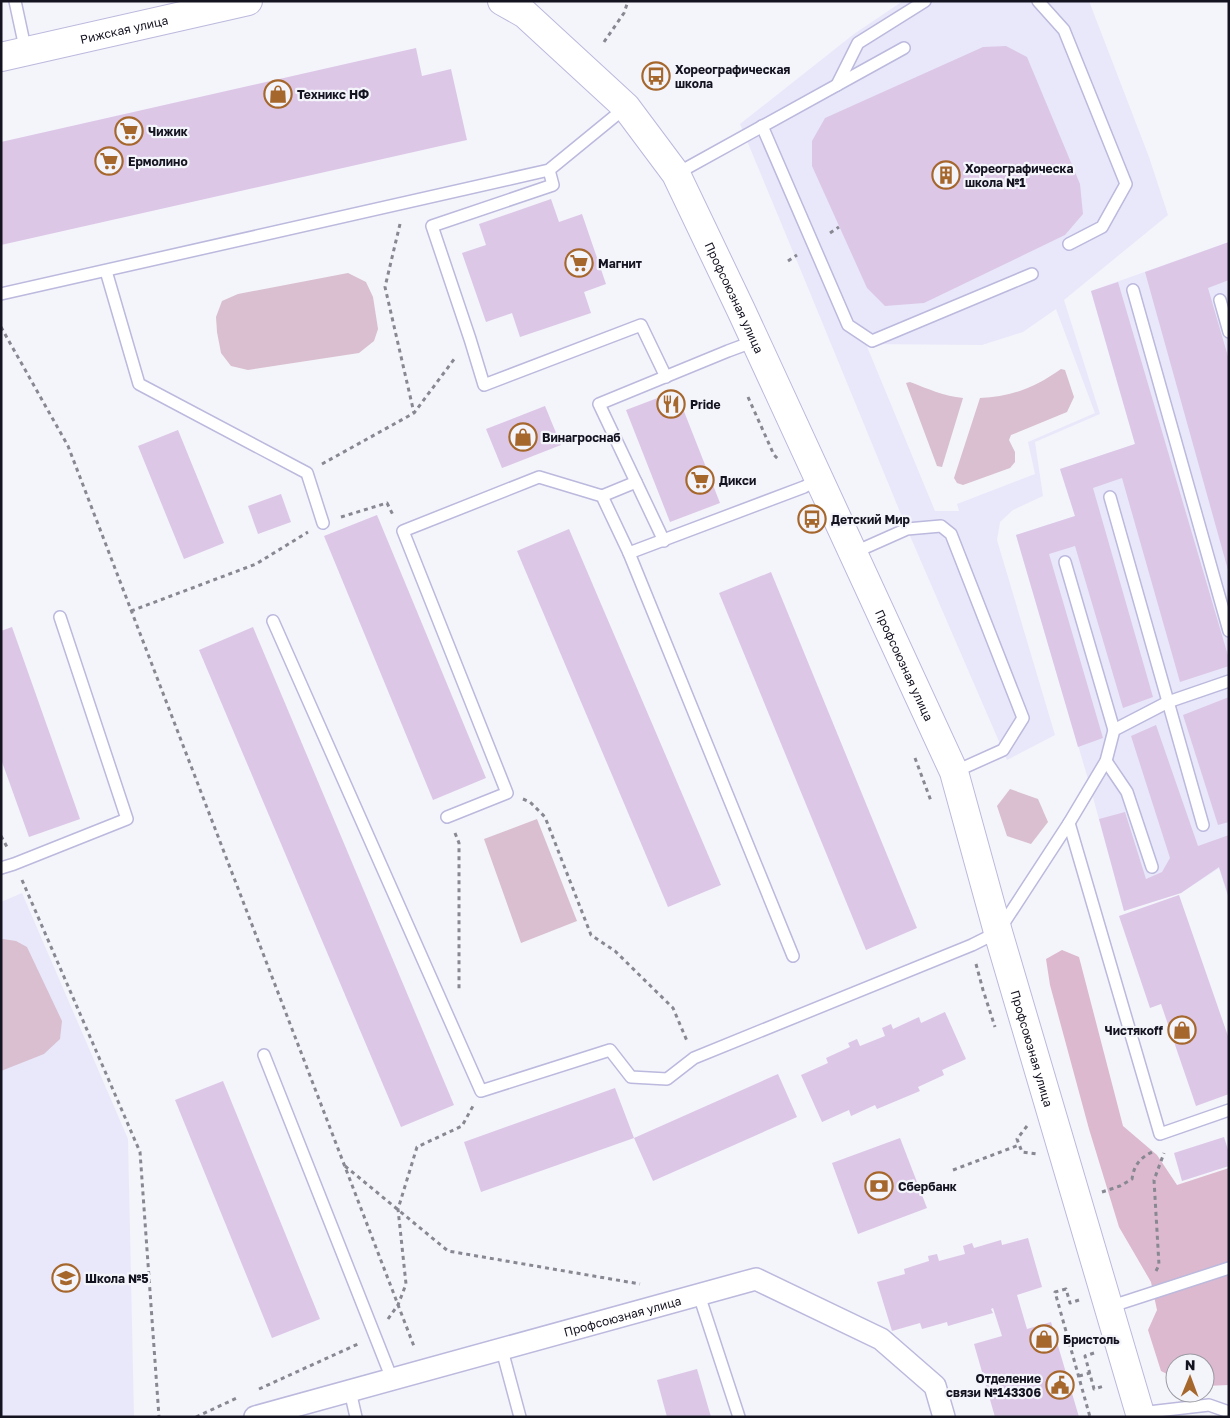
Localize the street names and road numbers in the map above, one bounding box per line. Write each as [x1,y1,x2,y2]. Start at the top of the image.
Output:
street label: Рижская улица [78,12,169,46]
street label: Профсоюзная улица [702,239,767,355]
street label: Профсоюзная улица [873,607,937,723]
street label: Профсоюзная улица [1008,988,1057,1108]
street label: Профсоюзная улица [562,1293,683,1339]

